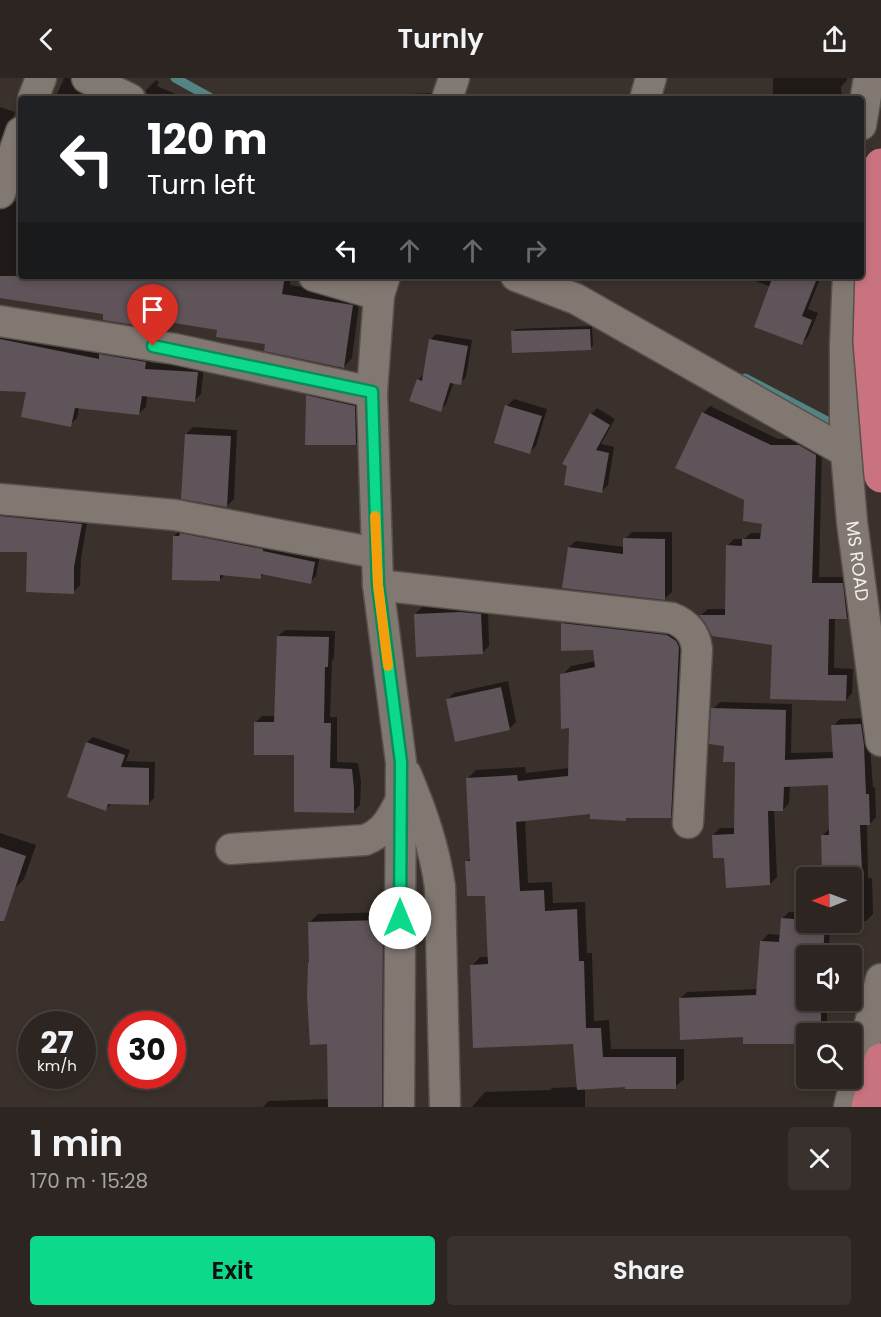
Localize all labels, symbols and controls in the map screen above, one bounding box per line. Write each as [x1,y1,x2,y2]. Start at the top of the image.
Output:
text: Turnly [397,20,484,57]
icon: back [30,23,63,56]
icon: share [818,23,851,56]
text: 120 m [147,110,268,169]
icon: left [48,120,126,198]
text: Turn left [147,166,256,203]
icon: left [330,234,363,267]
icon: ahead [393,234,426,267]
icon: ahead [456,234,489,267]
icon: right [519,234,552,267]
pin [127,284,178,346]
icon: arrive [136,293,169,326]
street label: MS ROAD [840,519,875,603]
north arrow [796,867,862,933]
map controls [796,867,862,1089]
position arrow [368,886,432,950]
button: sound [796,945,862,1011]
speed limit sign: 30 [108,1011,186,1089]
text: 27 [40,1021,74,1064]
button: search [796,1023,862,1089]
text: km/h [37,1055,77,1076]
text: 1 min [30,1118,123,1169]
button: close [788,1127,851,1190]
text: 170 m · 15:28 [30,1167,148,1195]
button: Exit [30,1236,435,1305]
button: Share [447,1236,851,1305]

